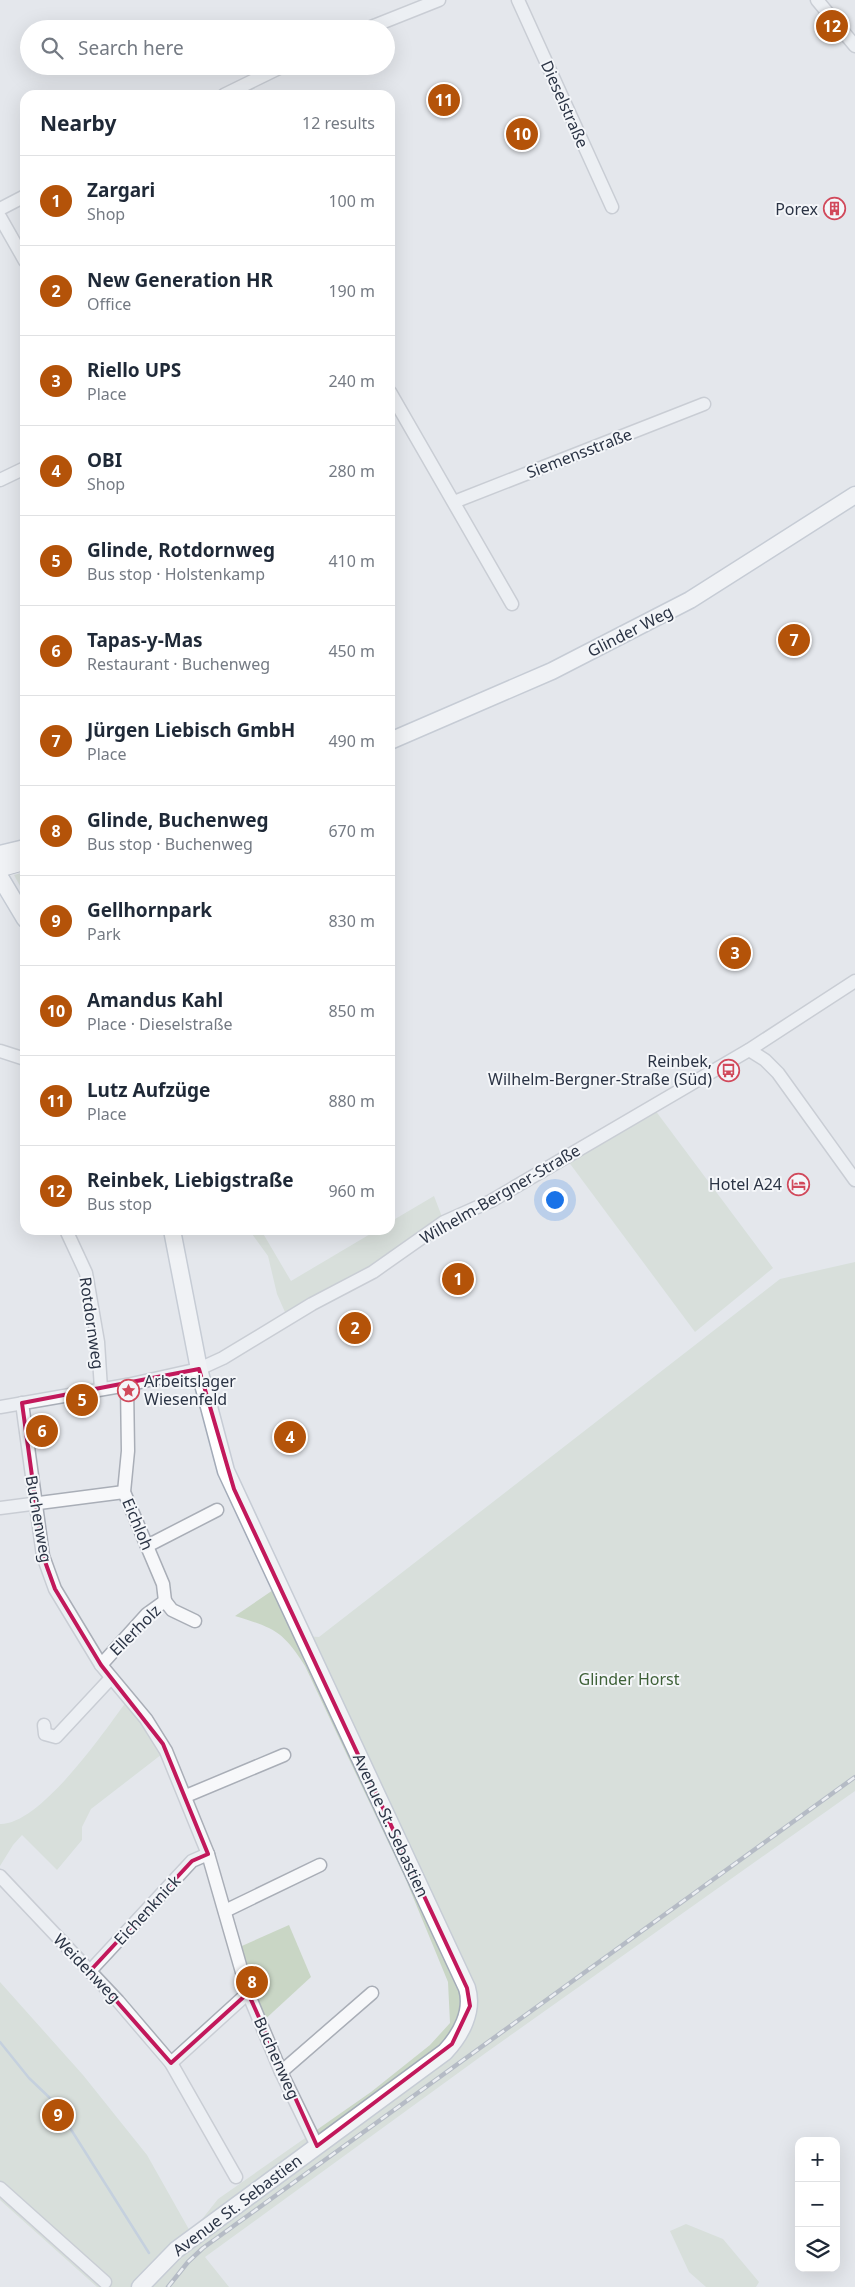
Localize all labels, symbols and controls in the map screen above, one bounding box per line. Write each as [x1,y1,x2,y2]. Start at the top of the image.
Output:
pin: 12 [816,7,848,45]
search box [20,20,395,75]
icon: search [38,34,66,62]
text: Search here [78,35,184,61]
street label: Dieselstraße [536,57,594,151]
pin: 11 [428,81,460,119]
text: Nearby [40,109,116,137]
text: 12 results [302,112,375,134]
pin: 10 [506,115,538,153]
text: Zargari [87,177,155,203]
text: 1 [51,190,61,212]
text: 100 m [328,190,375,212]
building icon: Porex [822,197,846,221]
place label: Porex [775,198,819,220]
text: Shop [87,203,125,225]
text: New Generation HR [87,267,273,293]
text: 2 [51,280,61,302]
text: 190 m [328,280,375,302]
text: Office [87,293,131,315]
text: Riello UPS [87,357,181,383]
text: 3 [51,370,61,392]
text: 240 m [328,370,375,392]
text: Place [87,383,127,405]
street label: Siemensstraße [523,423,635,483]
text: OBI [87,447,122,473]
text: 4 [51,460,61,482]
text: 280 m [328,460,375,482]
text: Shop [87,473,125,495]
text: Glinde, Rotdornweg [87,537,275,563]
text: 5 [51,550,61,572]
text: 410 m [328,550,375,572]
text: Bus stop · Holstenkamp [87,563,265,585]
street label: Glinder Weg [584,600,676,662]
pin: 7 [778,621,810,659]
text: Tapas-y-Mas [87,627,203,653]
text: 6 [51,640,61,662]
text: 450 m [328,640,375,662]
text: Restaurant · Buchenweg [87,653,270,675]
text: Jürgen Liebisch GmbH [87,717,295,743]
text: 7 [51,730,61,752]
text: 490 m [328,730,375,752]
text: Place [87,743,127,765]
text: Glinde, Buchenweg [87,807,269,833]
text: 8 [51,820,61,842]
text: 670 m [328,820,375,842]
text: Bus stop · Buchenweg [87,833,253,855]
text: Gellhornpark [87,897,212,923]
text: 9 [51,910,61,932]
text: 830 m [328,910,375,932]
text: Park [87,923,121,945]
pin: 3 [719,934,751,972]
text: Amandus Kahl [87,987,223,1013]
text: 10 [47,1000,65,1022]
text: 850 m [328,1000,375,1022]
text: Place · Dieselstraße [87,1013,233,1035]
place label: Reinbek, Wilhelm-Bergner-Straße (Süd) [488,1050,712,1090]
bus stop icon: Reinbek, Wilhelm-Bergner-Straße (Süd) [716,1058,740,1082]
text: Lutz Aufzüge [87,1077,210,1103]
text: 11 [47,1090,65,1112]
text: 880 m [328,1090,375,1112]
text: Place [87,1103,127,1125]
street label: Wilhelm-Bergner-Straße [416,1139,584,1249]
text: Reinbek, Liebigstraße [87,1167,294,1193]
hotel icon: Hotel A24 [786,1172,810,1196]
place label: Hotel A24 [709,1173,782,1195]
text: 12 [47,1180,65,1202]
text: 960 m [328,1180,375,1202]
your location [542,1187,568,1213]
text: Bus stop [87,1193,152,1215]
pin: 1 [442,1260,474,1298]
street label: Rotdornweg [75,1275,109,1371]
pin: 2 [339,1309,371,1347]
place label: Arbeitslager Wiesenfeld [144,1370,236,1410]
place icon: Arbeitslager Wiesenfeld [116,1378,140,1402]
pin: 5 [66,1381,98,1419]
pin: 6 [26,1412,58,1450]
pin: 4 [274,1418,306,1456]
street label: Buchenweg [21,1474,57,1564]
street label: Eichloh [117,1495,159,1553]
street label: Ellerholz [105,1600,165,1660]
park label: Glinder Horst [578,1668,680,1690]
street label: Avenue St. Sebastien [348,1749,434,1901]
street label: Eichenknick [109,1870,185,1950]
street label: Weidenweg [49,1929,125,2007]
pin: 8 [236,1963,268,2001]
street label: Buchenweg [249,2013,305,2103]
pin: 9 [42,2096,74,2134]
map controls [795,2137,840,2272]
button: + [795,2137,840,2182]
street label: Avenue St. Sebastien [168,2149,306,2261]
button: − [795,2182,840,2227]
button: layers [795,2227,840,2272]

